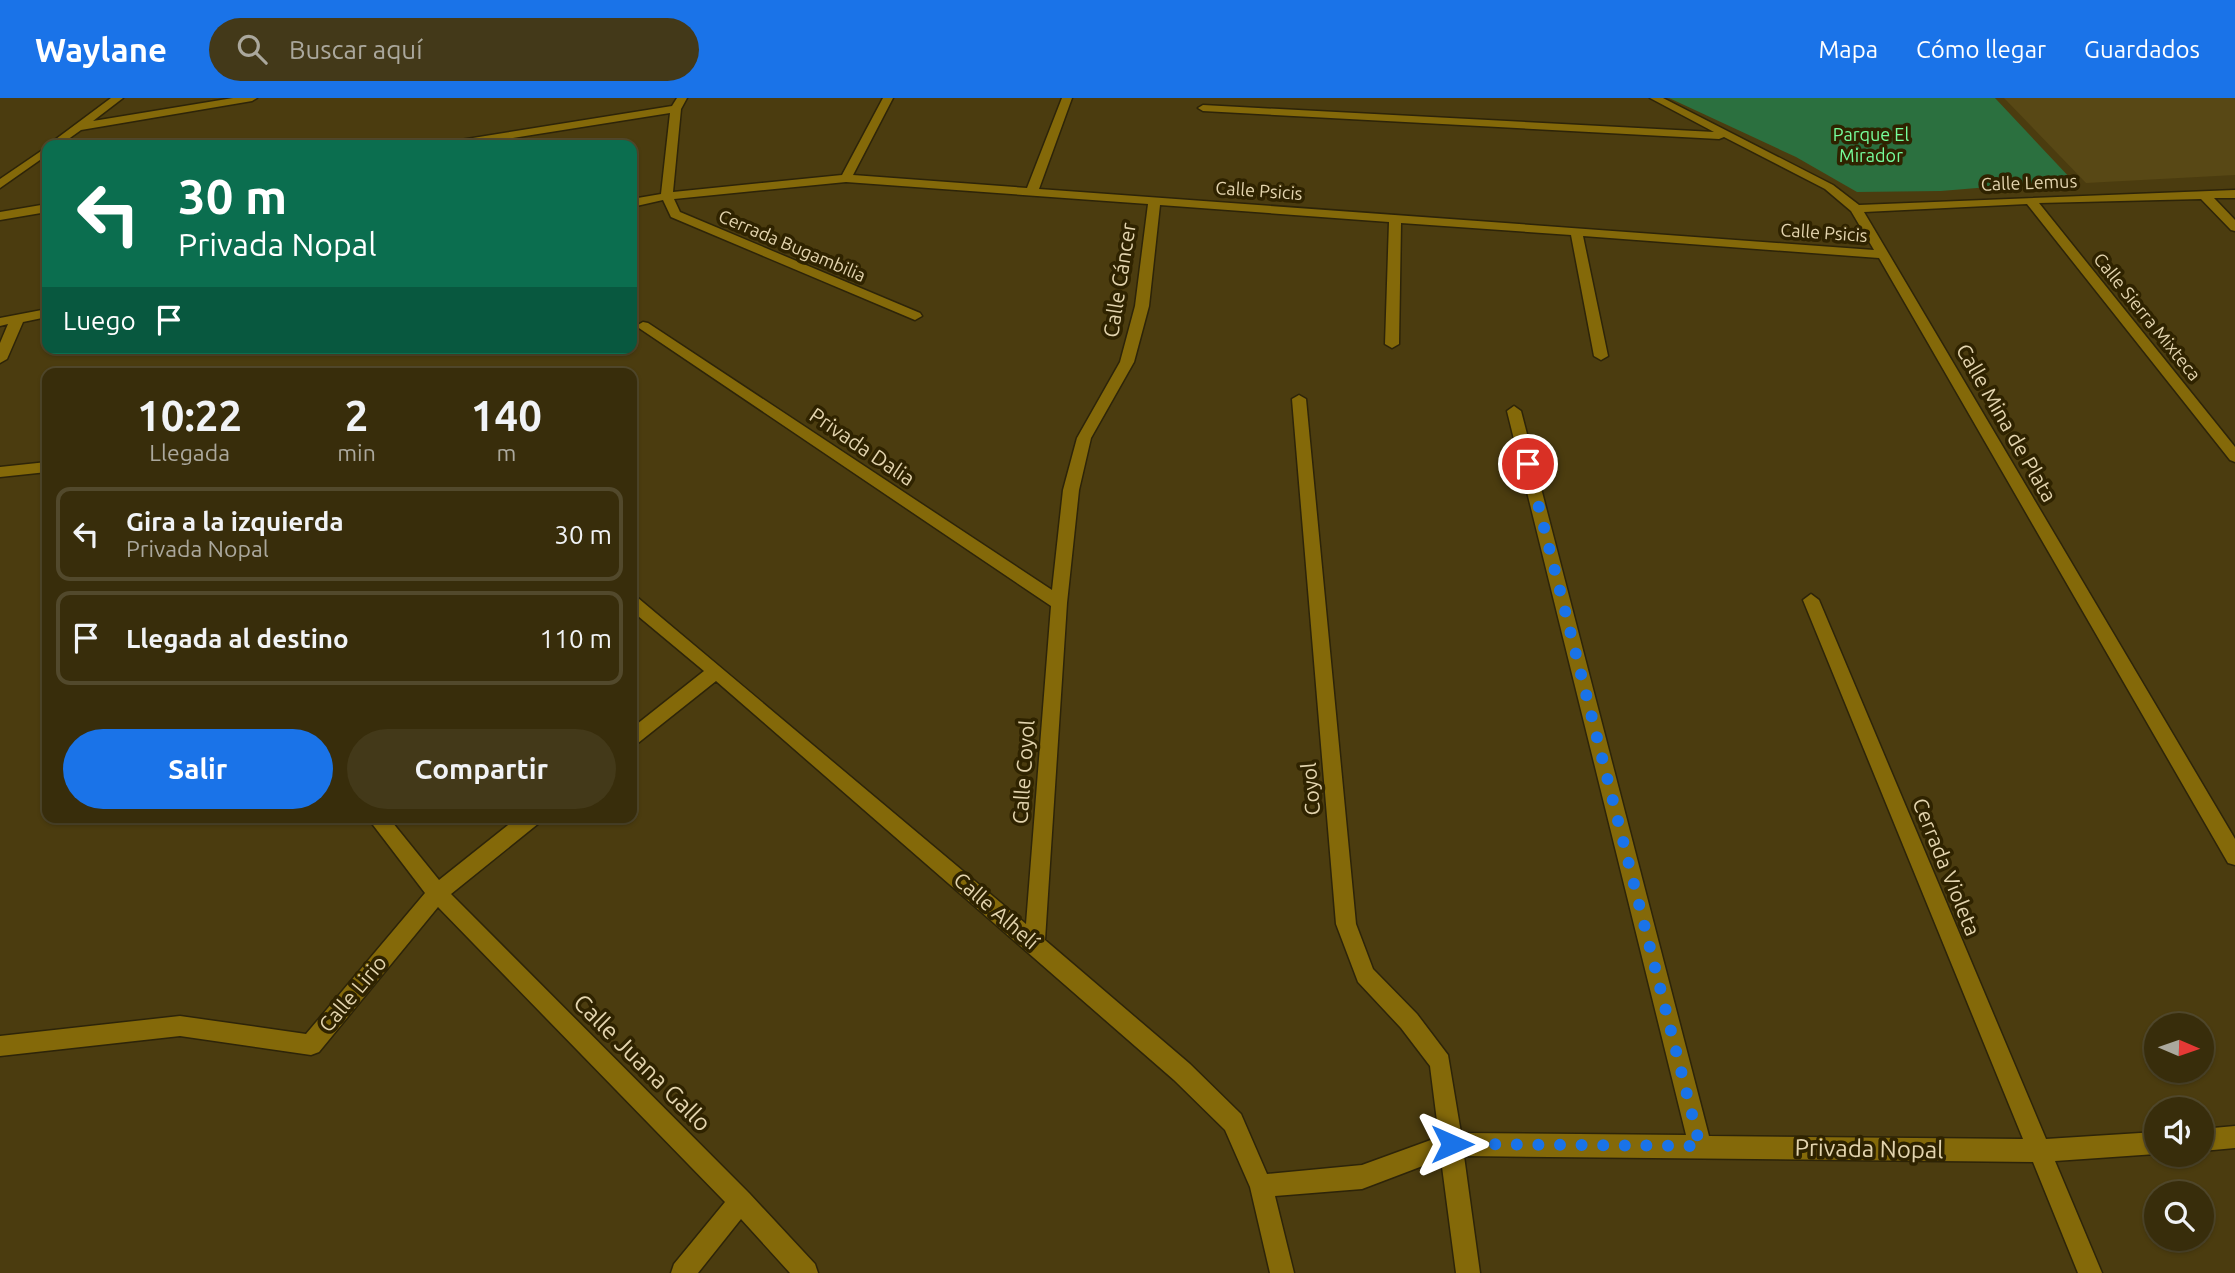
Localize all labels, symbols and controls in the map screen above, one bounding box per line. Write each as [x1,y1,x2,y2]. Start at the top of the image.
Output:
search box [209,18,699,81]
icon: search [233,30,271,68]
text: Waylane [35,31,167,68]
text: Buscar aquí [289,35,423,64]
text: Mapa [1818,36,1878,63]
text: Cómo llegar [1916,36,2046,63]
text: Guardados [2084,36,2200,63]
park label: Parque El Mirador [1833,124,1909,165]
icon: left [63,168,154,259]
text: 30 m [178,168,287,223]
street label: Calle Lemus [1980,170,2078,194]
street label: Calle Psicis [1215,177,1303,203]
street label: Cerrada Bugambilia [716,205,869,285]
street label: Calle Psicis [1780,219,1868,245]
street label: Calle Cáncer [1098,221,1140,339]
text: Privada Nopal [178,226,377,262]
street label: Calle Sierra Mixteca [2090,249,2205,384]
icon: arrive [150,301,188,339]
text: Luego [63,306,136,335]
street label: Calle Mina de Plata [1952,339,2062,506]
text: 10:22 [137,392,242,439]
text: 2 [345,392,368,439]
text: 140 [471,392,542,439]
street label: Privada Dalia [805,402,920,490]
pin [1498,434,1558,494]
text: Llegada [149,440,230,465]
text: min [337,440,376,465]
text: m [496,440,516,465]
icon: arrive [1509,445,1547,483]
text: Gira a la izquierda [126,507,344,536]
icon: left [67,515,105,553]
text: 30 m [554,520,612,549]
text: Privada Nopal [126,536,269,561]
icon: arrive [67,619,105,657]
text: Llegada al destino [126,624,349,653]
text: 110 m [540,624,612,653]
street label: Calle Coyol [1007,719,1039,825]
button: Salir [63,729,333,809]
button: Compartir [347,729,616,809]
street label: Coyol [1296,762,1324,817]
street label: Cerrada Violeta [1908,794,1985,939]
street label: Calle Alhelí [949,867,1045,954]
street label: Calle Lirio [313,950,391,1036]
street label: Calle Juana Gallo [568,989,716,1137]
north arrow [2144,1013,2214,1083]
map controls [2144,1013,2214,1251]
button: sound [2144,1097,2214,1167]
position arrow [1415,1107,1489,1181]
street label: Privada Nopal [1794,1134,1944,1163]
button: search [2144,1181,2214,1251]

